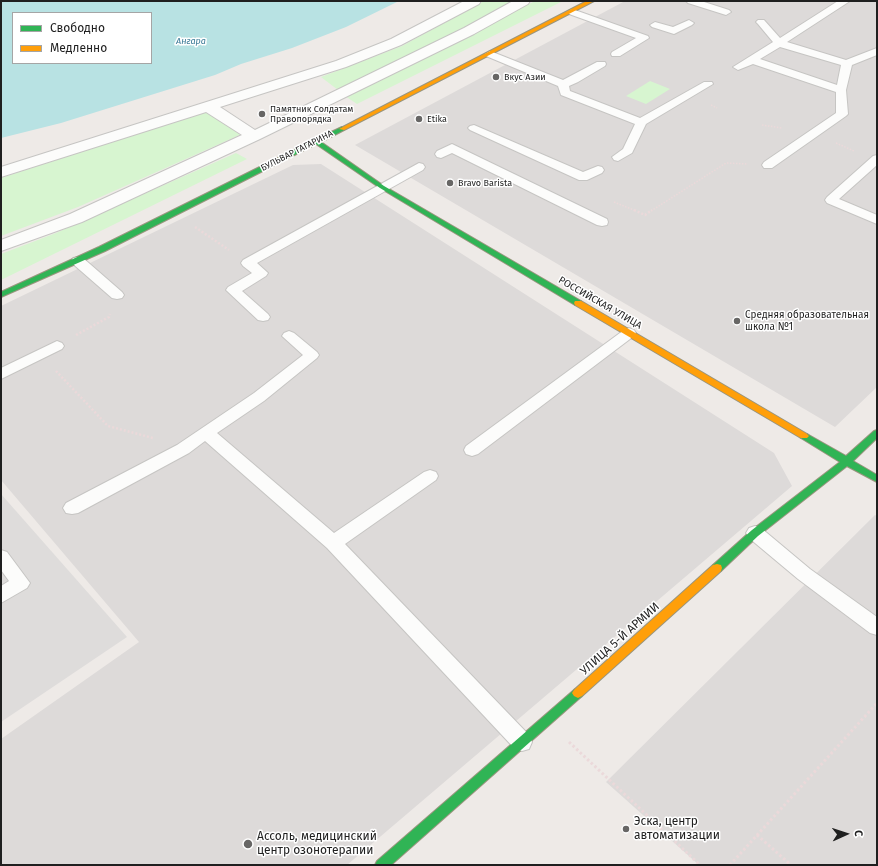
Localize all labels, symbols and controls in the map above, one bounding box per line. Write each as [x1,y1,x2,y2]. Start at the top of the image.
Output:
legend [12,12,152,64]
text: Свободно [50,21,105,35]
water label: Ангара [176,36,206,46]
text: Медленно [50,41,107,55]
marker: Вкус Азии [491,72,501,82]
place label: Вкус Азии [504,72,546,82]
place label: Памятник Солдатам Правопорядка [270,104,353,125]
marker: Памятник Солдатам Правопорядка [257,109,267,119]
marker: Etika [414,114,424,124]
place label: Etika [427,114,447,124]
street label: БУЛЬВАР ГАГАРИНА [259,128,335,174]
marker: Bravo Barista [445,178,455,188]
place label: Bravo Barista [458,178,512,188]
street label: РОССИЙСКАЯ УЛИЦА [556,274,644,332]
place label: Средняя образовательная школа №1 [745,309,869,332]
marker: Средняя образовательная школа №1 [732,316,742,326]
street label: УЛИЦА 5-Й АРМИИ [577,600,663,678]
north arrow [826,814,866,854]
place label: Эска, центр автоматизации [634,815,720,843]
marker: Эска, центр автоматизации [621,824,631,834]
place label: Ассоль, медицинский центр озонотерапии [257,830,377,858]
text: С [852,830,865,837]
marker: Ассоль, медицинский центр озонотерапии [242,838,254,850]

